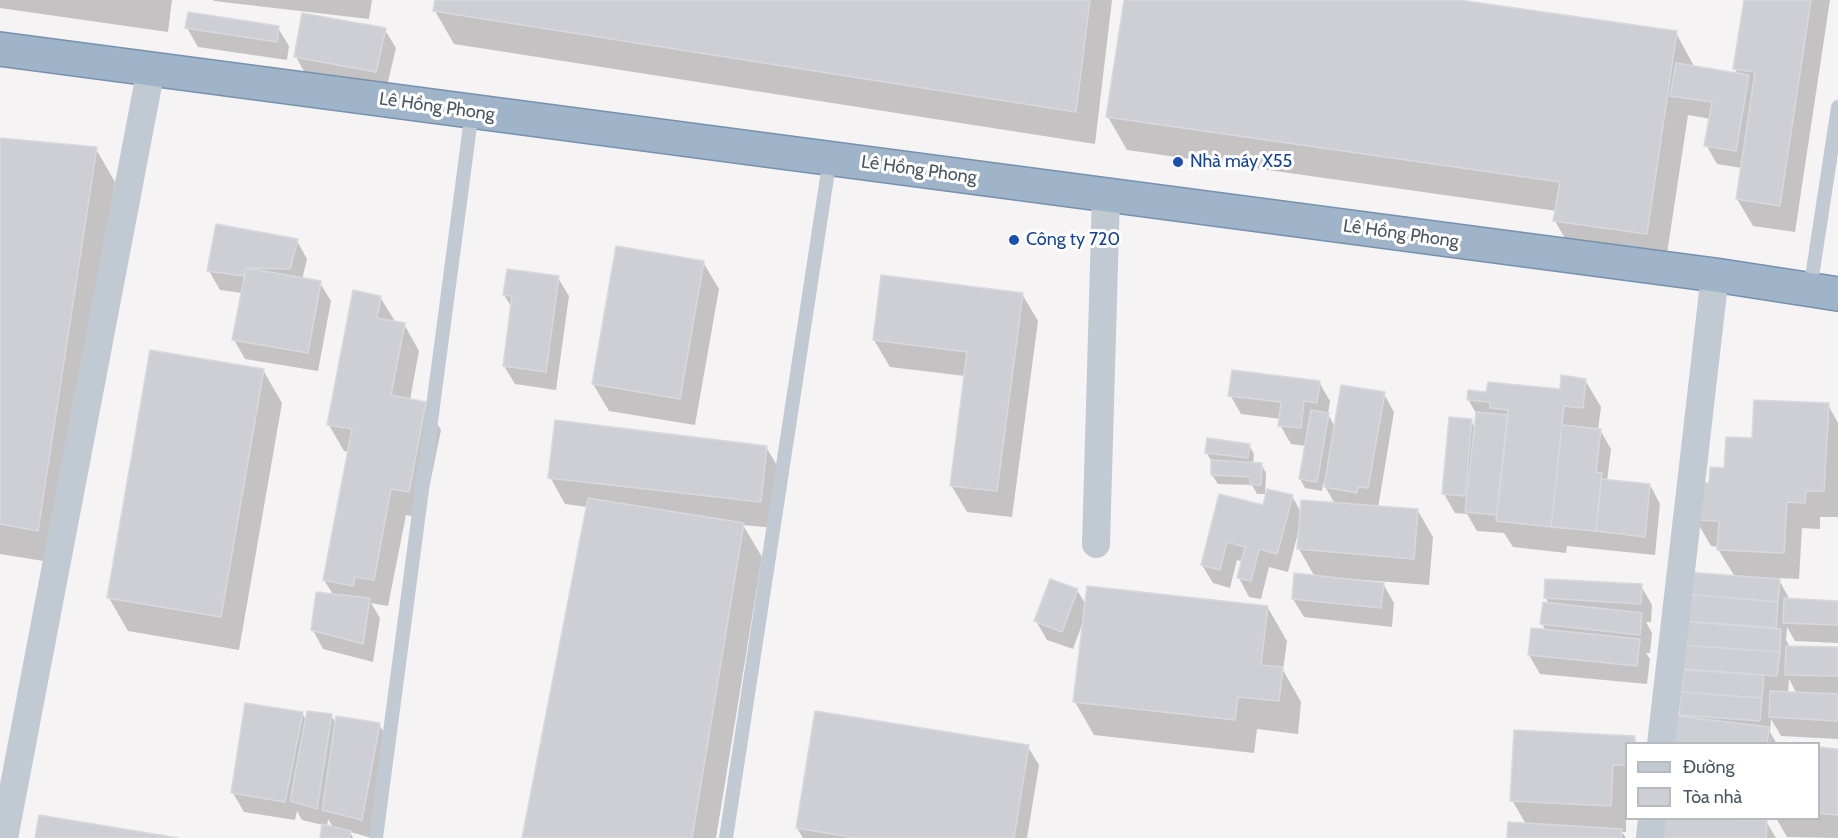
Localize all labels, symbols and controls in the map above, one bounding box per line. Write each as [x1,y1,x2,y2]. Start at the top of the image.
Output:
street label: Lê Hồng Phong [378,88,496,126]
street label: Lê Hồng Phong [860,151,978,189]
place label: Nhà máy X55 [1190,151,1292,173]
marker: Nhà máy X55 [1171,155,1185,169]
street label: Lê Hồng Phong [1342,215,1460,253]
place label: Công ty 720 [1026,229,1120,251]
marker: Công ty 720 [1007,233,1021,247]
legend [1625,742,1820,820]
text: Đường [1683,756,1734,778]
text: Tòa nhà [1683,786,1742,808]

